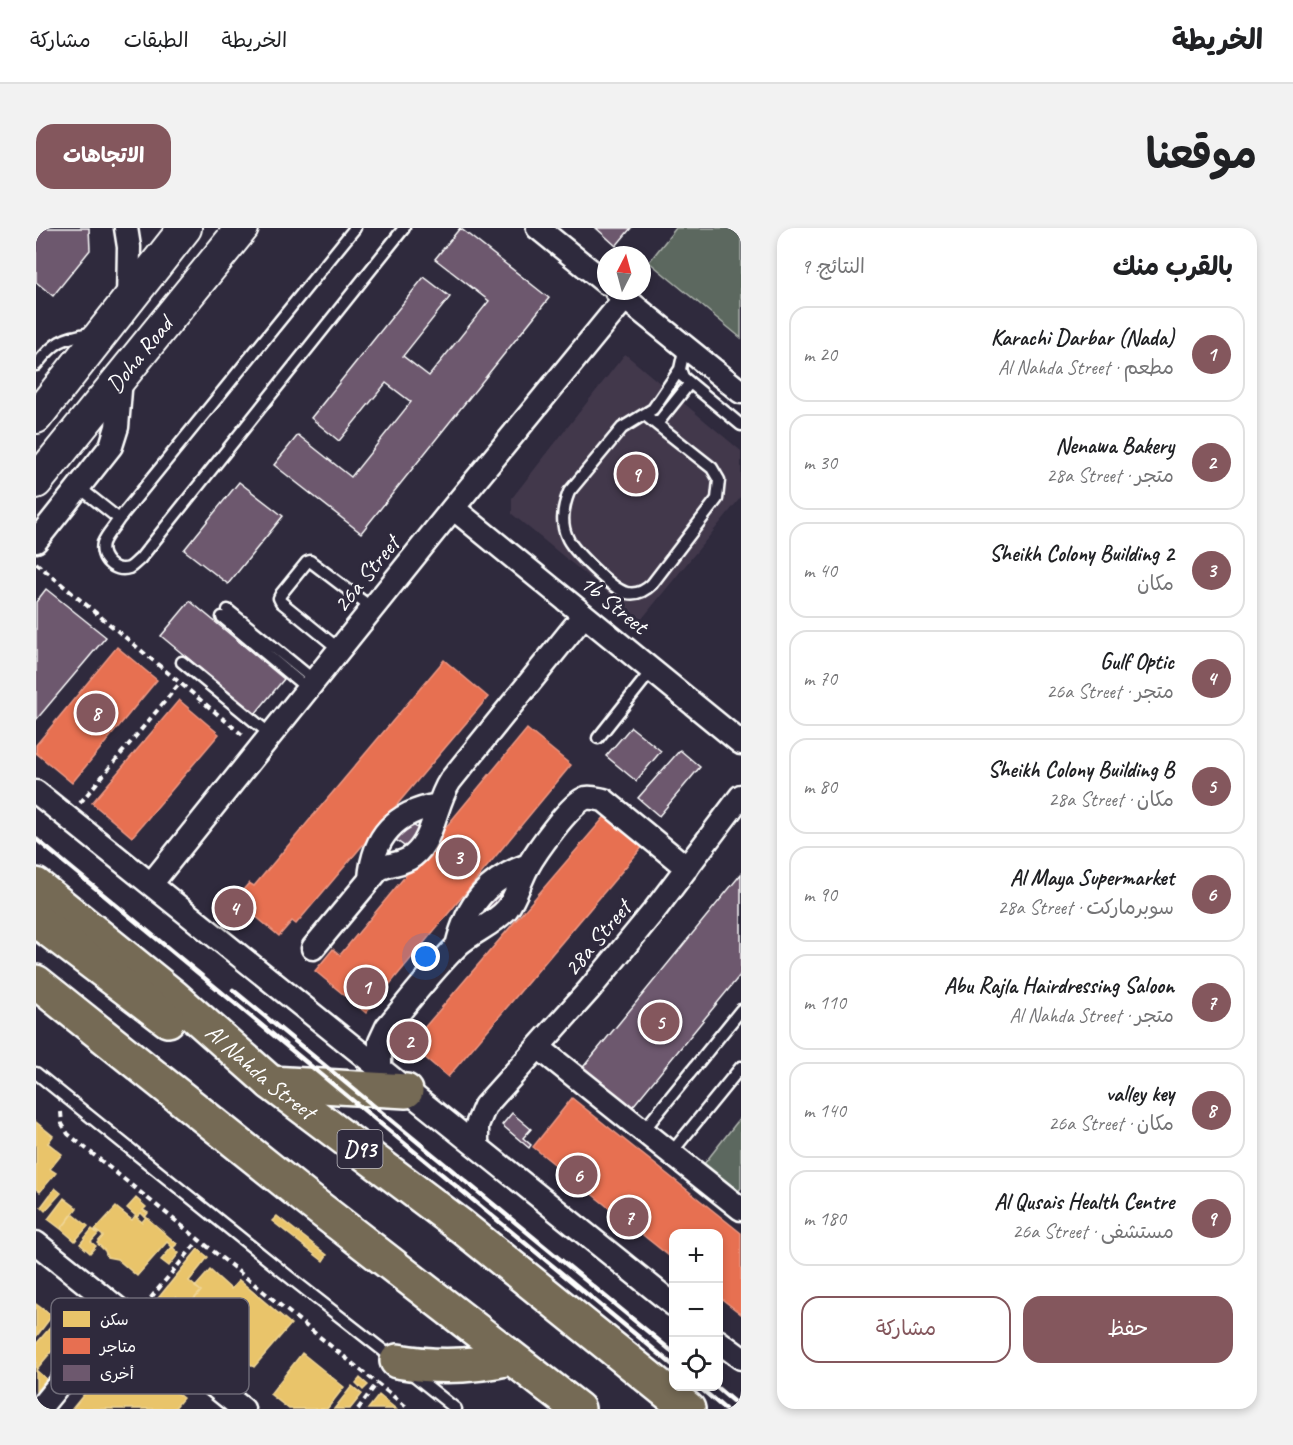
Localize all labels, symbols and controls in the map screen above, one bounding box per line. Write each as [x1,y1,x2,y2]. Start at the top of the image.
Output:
text: الخريطة [1172,22,1263,57]
text: مشاركة [30,27,91,53]
text: الطبقات [124,27,189,53]
text: الخريطة [222,27,287,53]
button: الاتجاهات [36,124,171,189]
text: موقعنا [1146,128,1257,181]
north arrow [597,246,651,300]
text: بالقرب منك [1113,250,1233,283]
text: النتائج: 9 [801,254,865,279]
street label: Doha Road [99,308,181,399]
text: Karachi Darbar (Nada) [991,324,1174,352]
text: 20 m [803,342,837,367]
text: 1 [1207,342,1216,367]
text: مطعم · Al Nahda Street [998,355,1174,380]
text: Nenawa Bakery [1055,432,1174,460]
text: 30 m [803,450,837,475]
text: 2 [1207,450,1216,475]
pin: 9 [616,452,656,496]
text: متجر · 28a Street [1046,463,1174,488]
street label: 26a Street [326,527,408,618]
text: Sheikh Colony Building 2 [989,540,1174,568]
text: 40 m [803,558,837,583]
text: 3 [1207,558,1216,583]
street label: 1b Street [574,568,656,642]
text: مكان [1137,571,1174,596]
text: Gulf Optic [1100,648,1174,676]
text: 70 m [803,666,837,691]
text: 4 [1207,666,1216,691]
text: متجر · 26a Street [1046,679,1174,704]
pin: 8 [76,690,116,736]
text: Sheikh Colony Building B [988,756,1174,784]
text: 80 m [803,774,837,799]
text: 5 [1207,774,1216,799]
text: مكان · 28a Street [1048,787,1174,812]
pin: 3 [438,834,478,880]
text: Al Maya Supermarket [1010,864,1174,892]
text: 90 m [803,882,837,907]
text: 6 [1207,882,1216,907]
pin: 4 [214,886,254,930]
street label: 28a Street [557,891,639,982]
text: سوبرماركت · 28a Street [998,895,1174,920]
your location [411,942,440,971]
pin: 1 [346,964,386,1010]
text: Abu Rajla Hairdressing Saloon [944,972,1174,1000]
text: 110 m [803,990,846,1015]
text: 7 [1207,990,1216,1015]
pin: 5 [640,1000,680,1044]
text: متجر · Al Nahda Street [1010,1003,1174,1028]
street label: Al Nahda Street [199,1017,324,1128]
pin: 2 [390,1018,428,1064]
text: valley key [1106,1080,1174,1108]
text: 140 m [803,1098,846,1123]
text: 8 [1207,1098,1216,1123]
text: مكان · 26a Street [1048,1111,1174,1136]
road number: D93 [338,1130,382,1168]
pin: 6 [558,1152,598,1198]
text: Al Qusais Health Centre [994,1188,1174,1216]
pin: 7 [610,1194,648,1240]
text: 180 m [803,1206,846,1231]
text: 9 [1207,1206,1216,1231]
text: مستشفى · 26a Street [1012,1219,1174,1244]
map controls [669,1229,723,1391]
button: + [669,1229,723,1283]
button: − [669,1283,723,1337]
button: مشاركة [801,1296,1011,1363]
button: حفظ [1023,1296,1233,1363]
legend [51,1298,249,1394]
text: سكن [100,1310,129,1330]
text: متاجر [98,1337,136,1357]
button: locate [669,1337,723,1391]
text: أخرى [100,1364,134,1384]

